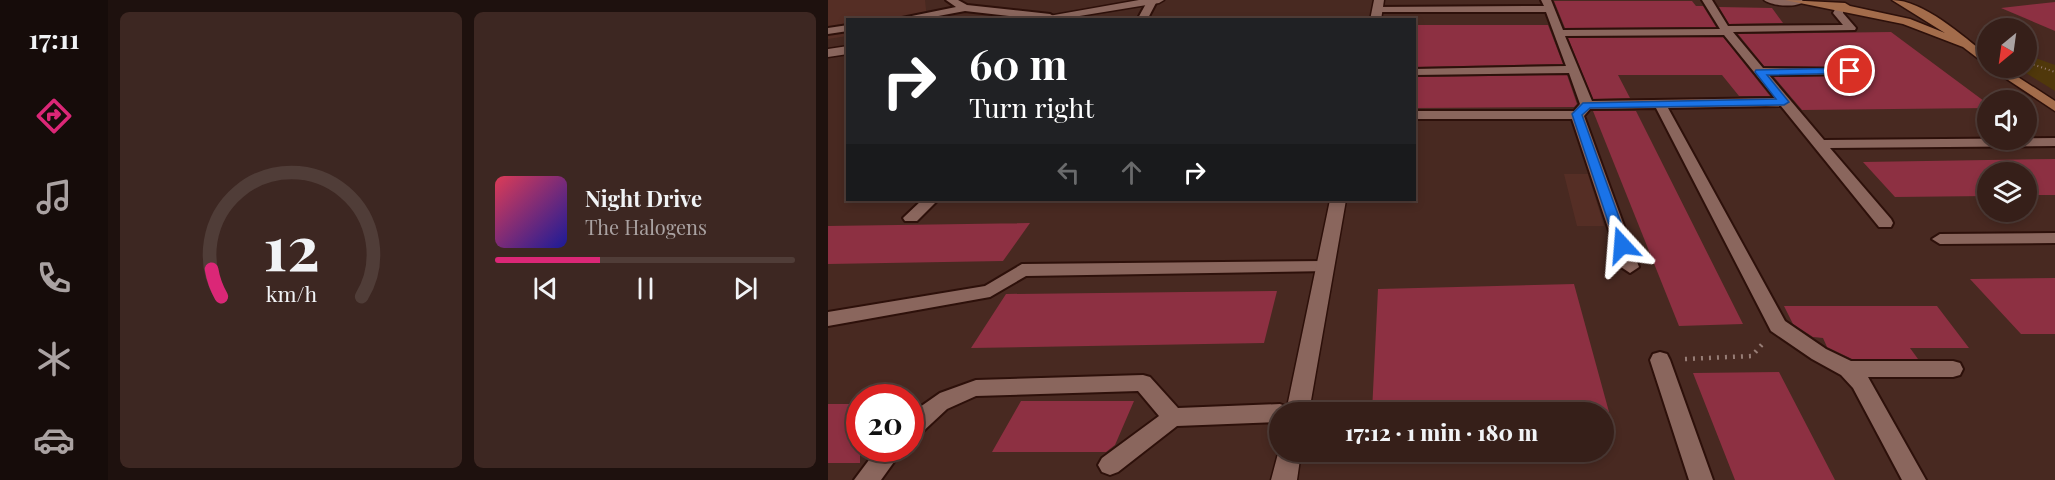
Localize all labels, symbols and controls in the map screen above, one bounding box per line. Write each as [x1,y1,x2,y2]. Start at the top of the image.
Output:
north arrow [1977,18,2037,78]
map controls [1977,18,2037,222]
text: 17:11 [28,20,80,56]
text: 60 m [969,35,1067,91]
icon: right [870,42,948,120]
pin [1824,45,1875,96]
icon: arrive [1833,54,1866,87]
text: Turn right [969,89,1094,125]
button: sound [1977,90,2037,150]
icon: directions [33,95,75,137]
icon: left [1052,156,1085,189]
icon: ahead [1115,156,1148,189]
icon: right [1178,156,1211,189]
button: layers [1977,162,2037,222]
icon: music [33,176,75,218]
text: Night Drive [585,183,702,213]
text: 12 [263,203,319,287]
text: The Halogens [585,213,707,240]
position arrow [1590,213,1654,277]
icon: phone [33,257,75,299]
icon: previous [529,272,562,305]
icon: pause [629,272,662,305]
icon: next [729,272,762,305]
text: km/h [265,279,317,307]
icon: climate [33,338,75,380]
speed limit sign: 20 [846,384,924,462]
text: 17:12 · 1 min · 180 m [1345,417,1538,447]
icon: car [33,419,75,461]

